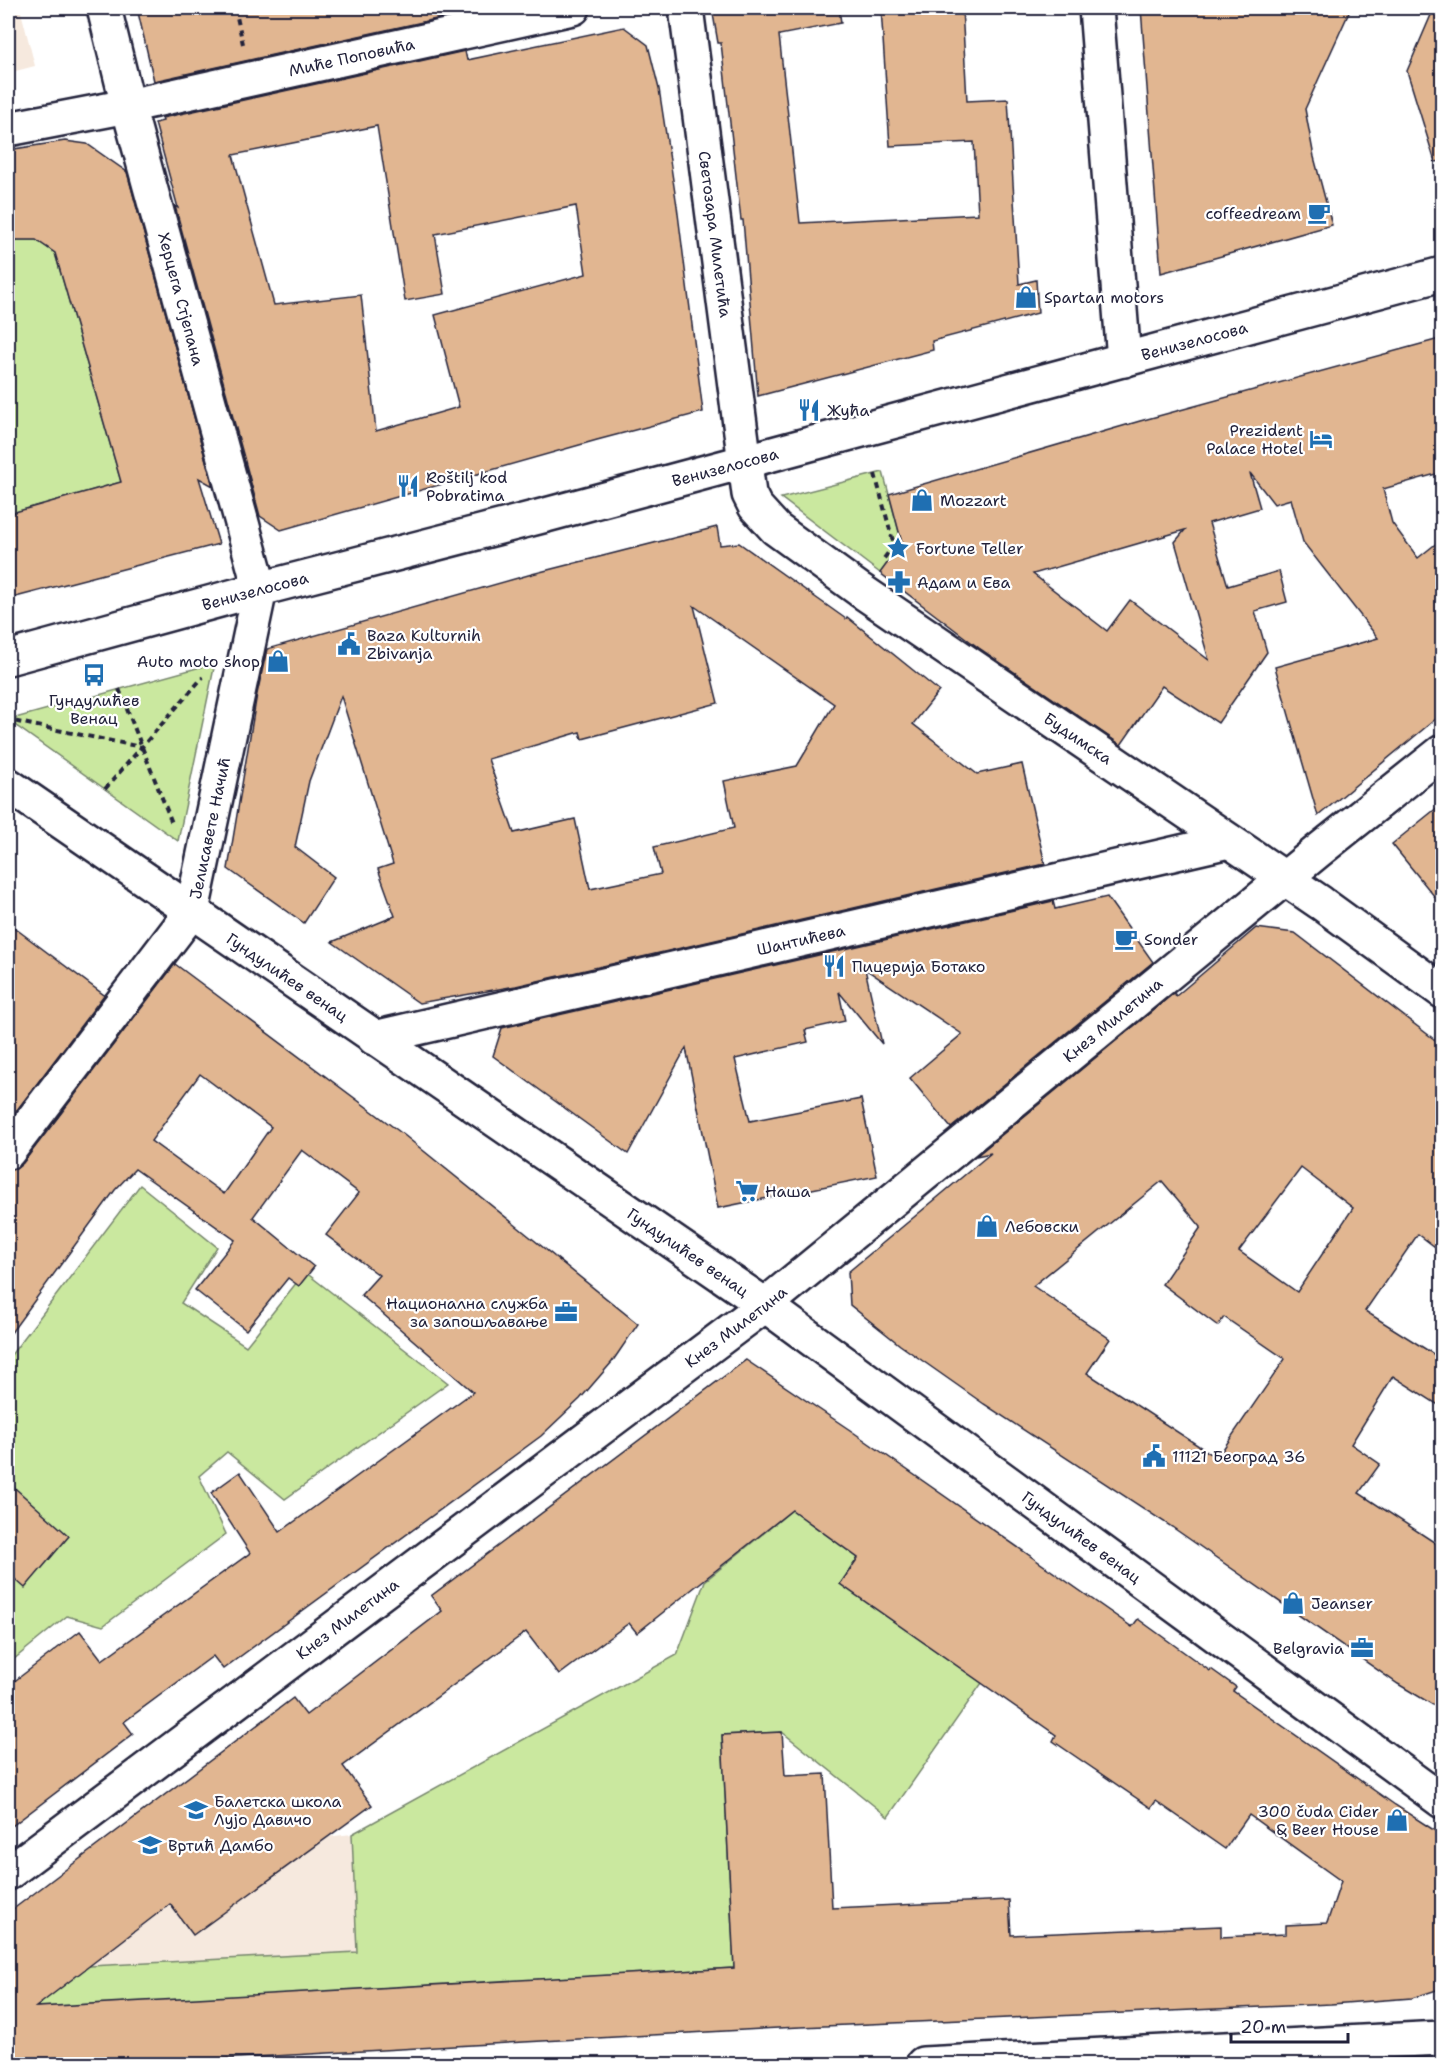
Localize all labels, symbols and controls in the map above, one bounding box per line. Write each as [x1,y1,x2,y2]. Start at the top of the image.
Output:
street label: Миће Поповића [287,33,416,81]
street label: Светозара Милетића [694,150,737,319]
cafe icon: coffeedream [1306,200,1332,226]
place label: coffeedream [1205,203,1301,224]
street label: Херцега Стјепана [153,230,209,368]
shop icon: Spartan motors [1013,284,1039,310]
place label: Spartan motors [1044,287,1164,308]
street label: Венизелосова [1139,316,1250,365]
restaurant icon: Жућа [796,397,822,423]
place label: Жућа [827,400,869,421]
place label: Prezident Palace Hotel [1206,420,1303,459]
hotel icon: Prezident Palace Hotel [1308,426,1334,452]
street label: Венизелосова [669,443,781,491]
place label: Roštilj kod Pobratima [426,467,507,506]
restaurant icon: Roštilj kod Pobratima [395,473,421,499]
shop icon: Mozzart [909,487,935,513]
place label: Mozzart [940,490,1007,511]
place icon: Fortune Teller [885,535,911,561]
place label: Fortune Teller [916,538,1024,559]
street label: Венизелосова [199,566,311,615]
pharmacy icon: Адам и Ева [886,569,912,595]
place label: Адам и Ева [917,572,1011,593]
place label: Baza Kulturnih Zbivanja [367,625,481,664]
public building icon: Baza Kulturnih Zbivanja [336,631,362,657]
shop icon: Auto moto shop [265,648,291,674]
place label: Auto moto shop [137,651,260,672]
bus stop icon: Гундулићев Венац [81,662,107,688]
place label: Гундулићев Венац [49,690,139,729]
street label: Будимска [1040,707,1116,769]
street label: Јелисавете Начић [184,755,235,901]
street label: Шантићева [755,919,847,960]
cafe icon: Sonder [1113,926,1139,952]
street label: Гундулићев венац [223,928,352,1026]
place label: Sonder [1144,929,1198,950]
restaurant icon: Пицерија Ботако [821,953,847,979]
place label: Пицерија Ботако [852,956,985,977]
street label: Кнез Милетина [1058,973,1167,1067]
supermarket icon: Наша [734,1178,760,1204]
place label: Наша [765,1181,810,1202]
street label: Гундулићев венац [623,1203,753,1301]
shop icon: Лебовски [974,1213,1000,1239]
place label: Лебовски [1005,1216,1079,1237]
street label: Кнез Милетина [680,1281,791,1372]
place label: Национална служба за запошљавање [386,1293,548,1332]
office icon: Национална служба за запошљавање [553,1299,579,1325]
public building icon: 11121 Београд 36 [1141,1443,1167,1469]
place label: 11121 Београд 36 [1172,1446,1305,1467]
street label: Гундулићев венац [1018,1486,1146,1588]
street label: Кнез Милетина [292,1573,403,1664]
shop icon: Jeanser [1280,1590,1306,1616]
place label: Jeanser [1311,1593,1373,1614]
office icon: Belgravia [1349,1635,1375,1661]
place label: Belgravia [1273,1638,1344,1659]
place label: Балетска школа Лујо Давичо [214,1791,342,1830]
school or university icon: Балетска школа Лујо Давичо [183,1797,209,1823]
place label: 300 čuda Cider & Beer House [1258,1801,1379,1840]
shop icon: 300 čuda Cider & Beer House [1384,1807,1410,1833]
school or university icon: Вртић Дамбо [137,1832,163,1858]
place label: Вртић Дамбо [168,1835,273,1856]
scale bar [1231,2006,1348,2044]
text: 20 m [1240,2015,1286,2039]

